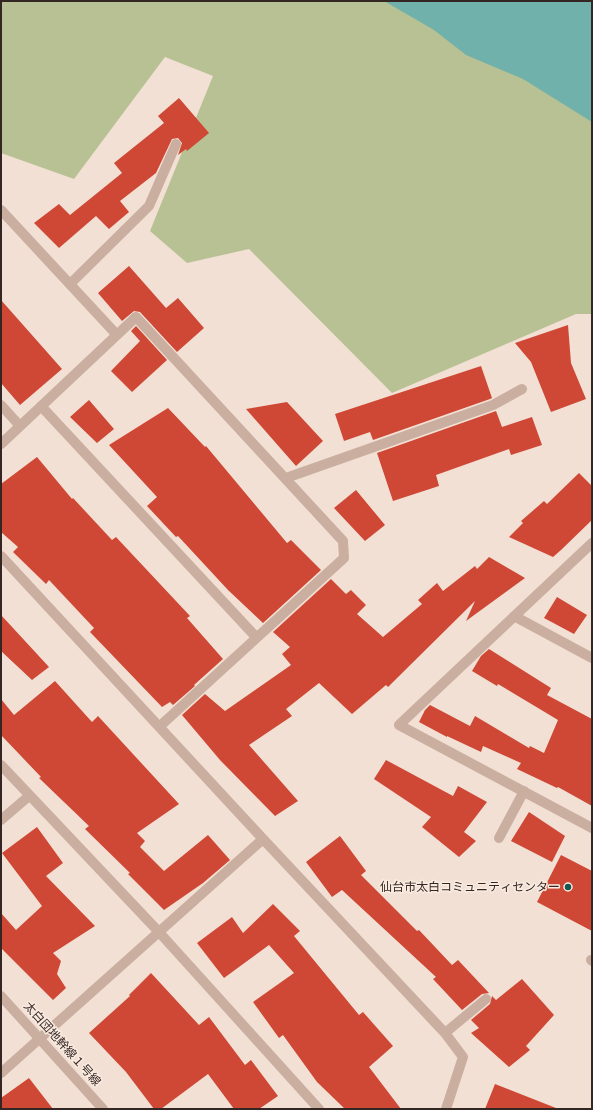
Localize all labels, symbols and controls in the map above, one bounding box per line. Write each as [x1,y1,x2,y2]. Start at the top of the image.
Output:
place label: 仙台市太白コミュニティセンター [380,880,560,894]
marker: 仙台市太白コミュニティセンター [563,882,573,892]
street label: 太白団地幹線１号線 [21,999,103,1089]

